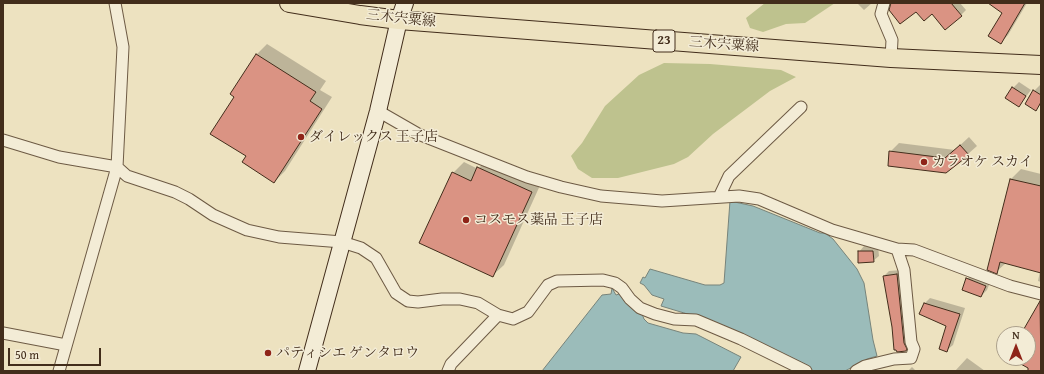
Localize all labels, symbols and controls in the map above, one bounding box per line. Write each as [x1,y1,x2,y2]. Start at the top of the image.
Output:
street label: 三木宍粟線 [365,7,437,31]
road number: 23 [653,30,675,52]
street label: 三木宍粟線 [688,34,760,56]
place label: ダイレックス 王子店 [309,129,438,145]
marker: ダイレックス 王子店 [296,132,306,142]
place label: カラオケ スカイ [932,154,1033,170]
marker: カラオケ スカイ [919,157,929,167]
place label: コスモス薬品 王子店 [474,212,603,228]
marker: コスモス薬品 王子店 [461,215,471,225]
north arrow [996,326,1036,366]
text: N [1012,327,1020,343]
scale bar [10,340,103,366]
place label: パティシエ ゲンタロウ [276,345,419,361]
text: 50 m [15,346,39,363]
marker: パティシエ ゲンタロウ [263,348,273,358]

